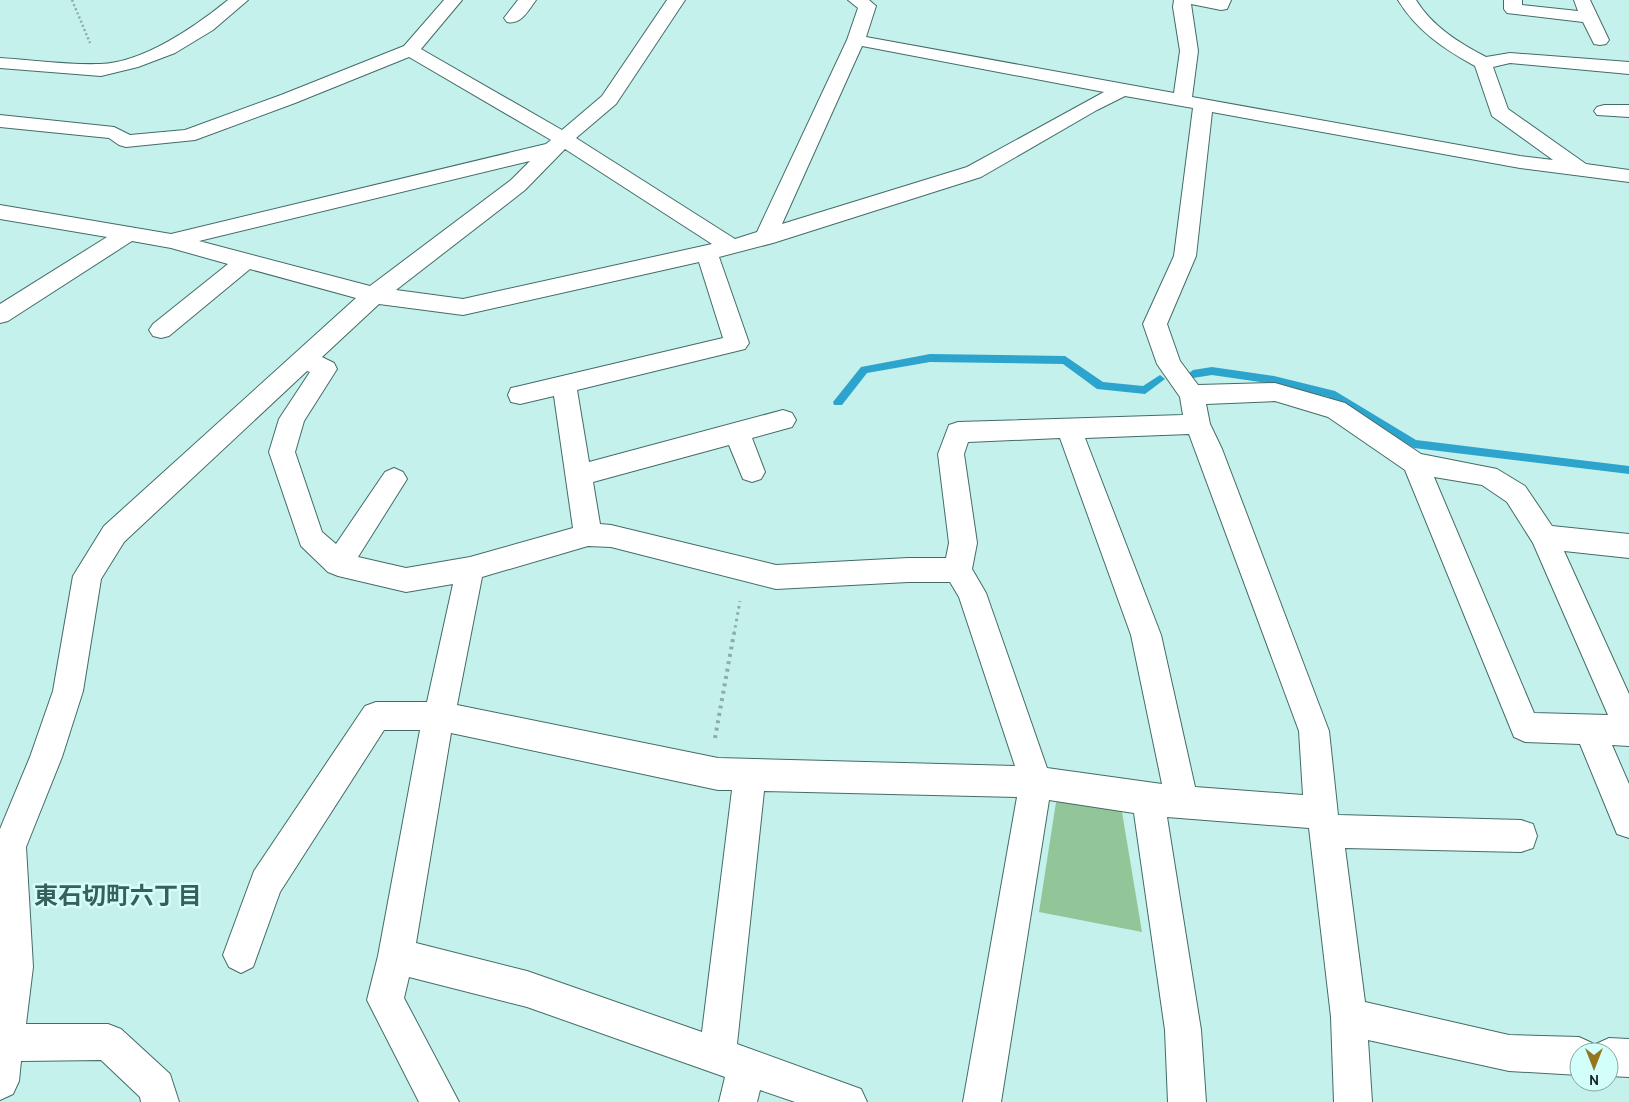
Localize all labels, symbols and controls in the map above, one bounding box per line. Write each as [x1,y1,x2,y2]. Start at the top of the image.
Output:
district label: 東石切町六丁目 [34,881,202,910]
north arrow [1569,1042,1619,1092]
text: N [1589,1071,1599,1089]

